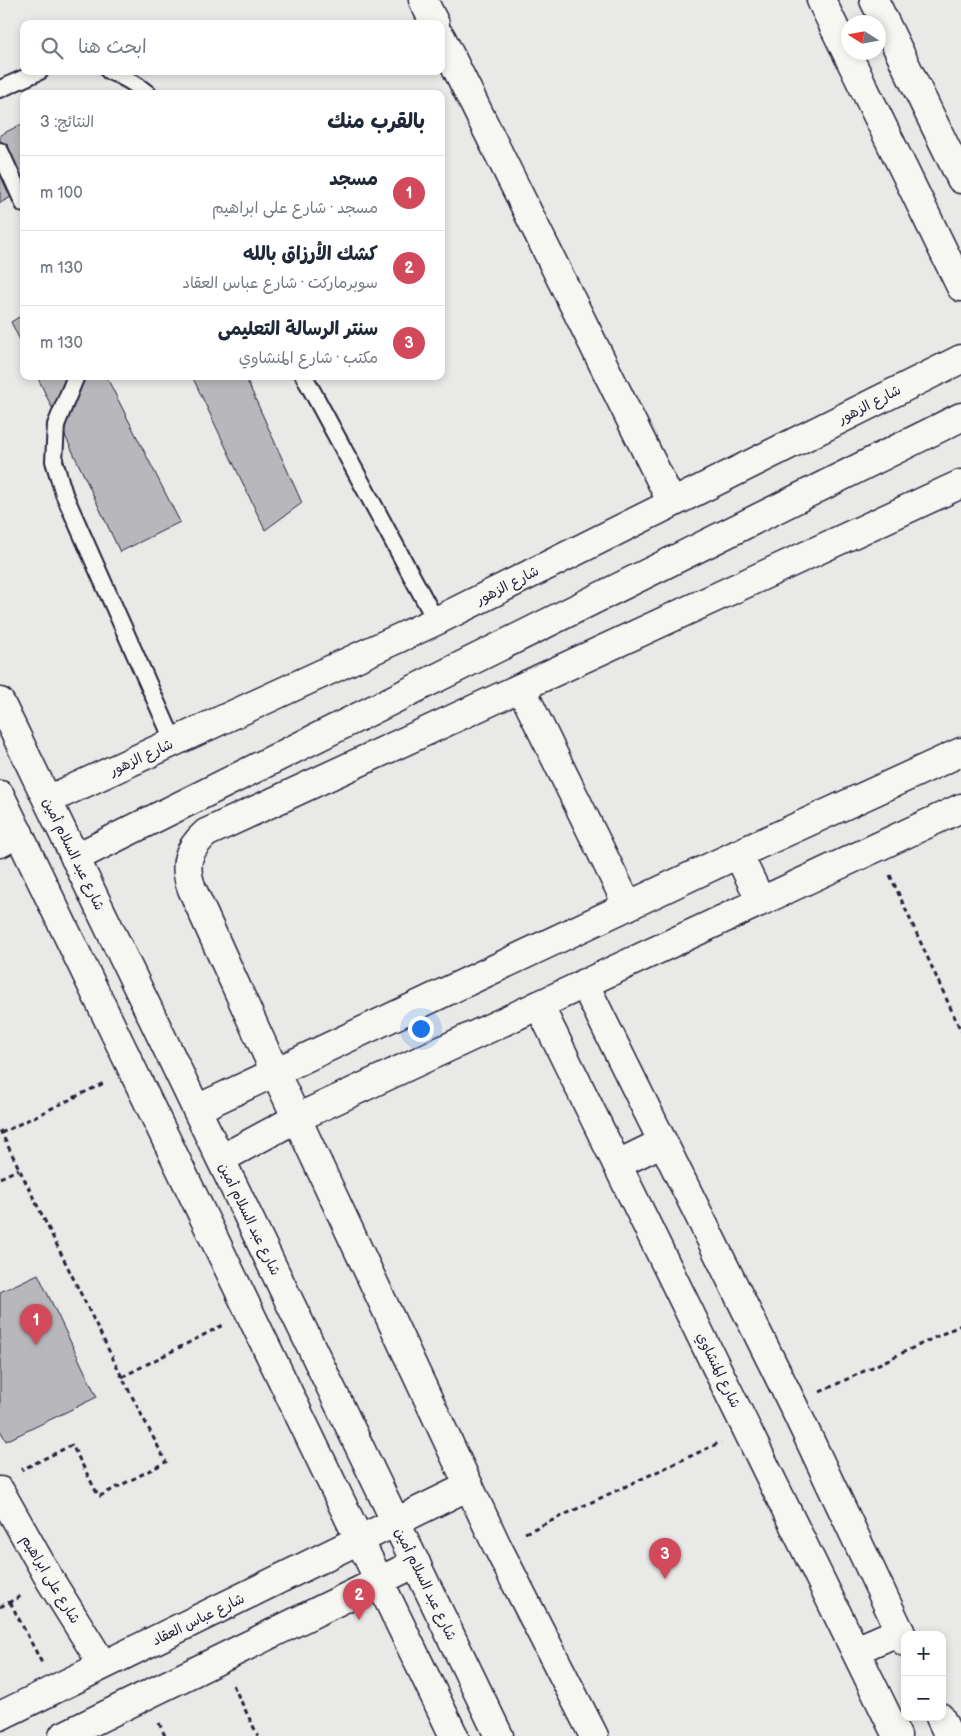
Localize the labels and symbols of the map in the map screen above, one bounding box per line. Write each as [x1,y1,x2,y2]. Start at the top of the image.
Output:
north arrow [841,15,886,60]
street label: شارع الزهور [834,381,904,429]
street label: شارع الزهور [472,562,542,610]
street label: شارع الزهور [106,735,176,781]
street label: شارع عبد السلام أمين [37,795,108,914]
your location [408,1016,434,1042]
street label: شارع عبد السلام أمين [213,1160,284,1279]
pin: 1 [20,1304,52,1345]
street label: شارع المنشاوي [691,1330,744,1412]
street label: شارع عبد السلام أمين [389,1525,460,1644]
street label: شارع على ابراهيم [16,1532,84,1628]
pin: 3 [649,1538,681,1579]
pin: 2 [343,1579,375,1620]
street label: شارع عباس العقاد [149,1590,248,1650]

